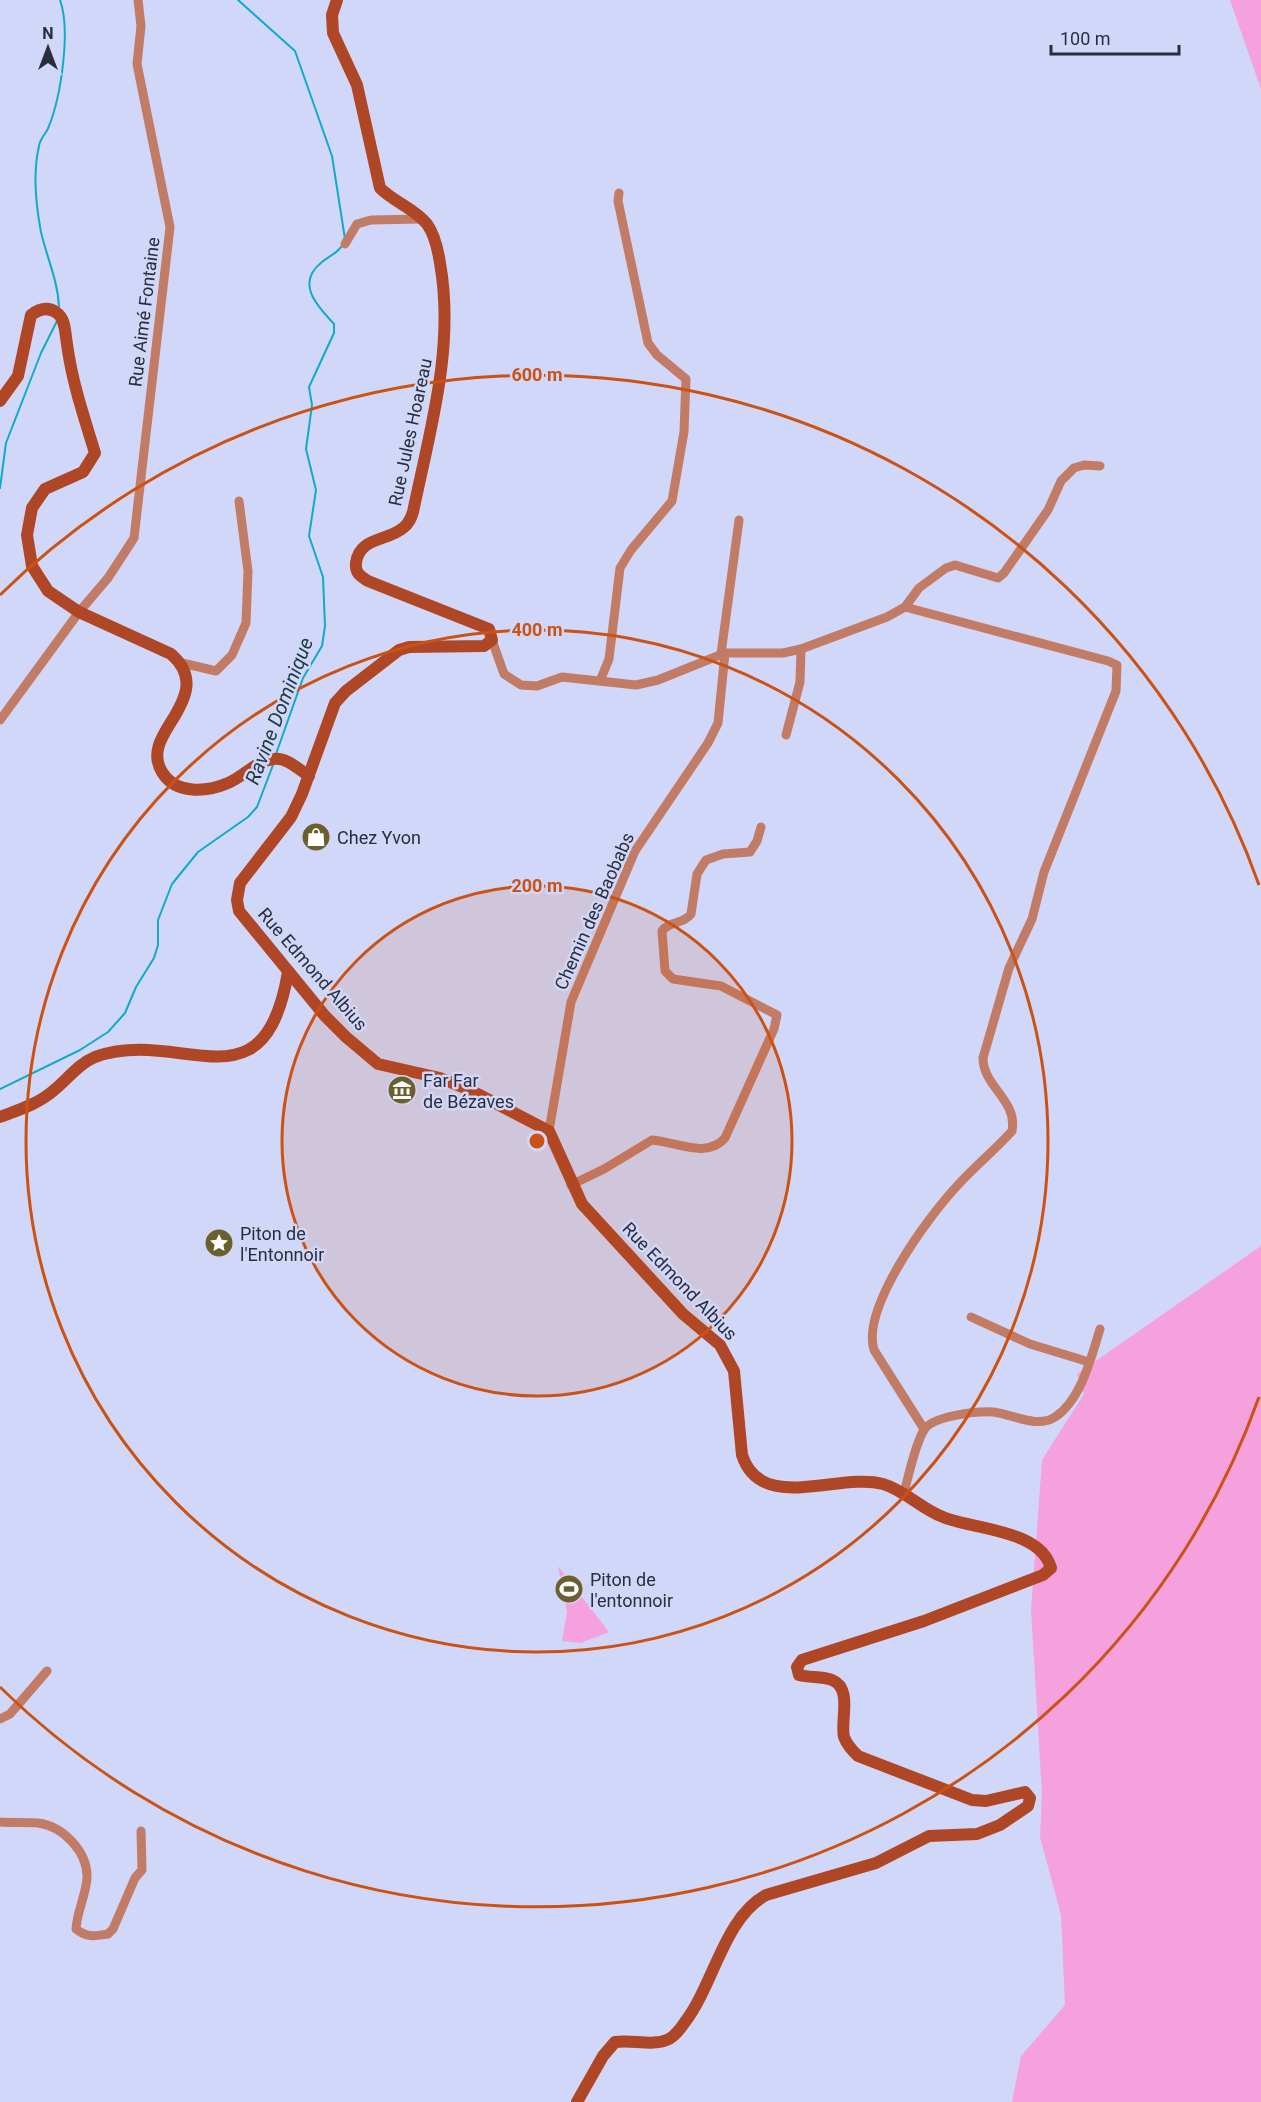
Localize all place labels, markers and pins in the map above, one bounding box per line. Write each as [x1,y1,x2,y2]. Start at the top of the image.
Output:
shop icon: Chez Yvon [300,821,332,853]
place label: Chez Yvon [337,827,421,848]
place label: Far Far de Bézaves [423,1070,514,1112]
museum icon: Far Far de Bézaves [386,1074,418,1106]
centre of rings [527,1131,547,1151]
place label: Piton de l'Entonnoir [240,1223,324,1265]
place icon: Piton de l'Entonnoir [203,1227,235,1259]
place label: Piton de l'entonnoir [590,1569,673,1611]
sports icon: Piton de l'entonnoir [553,1573,585,1605]

